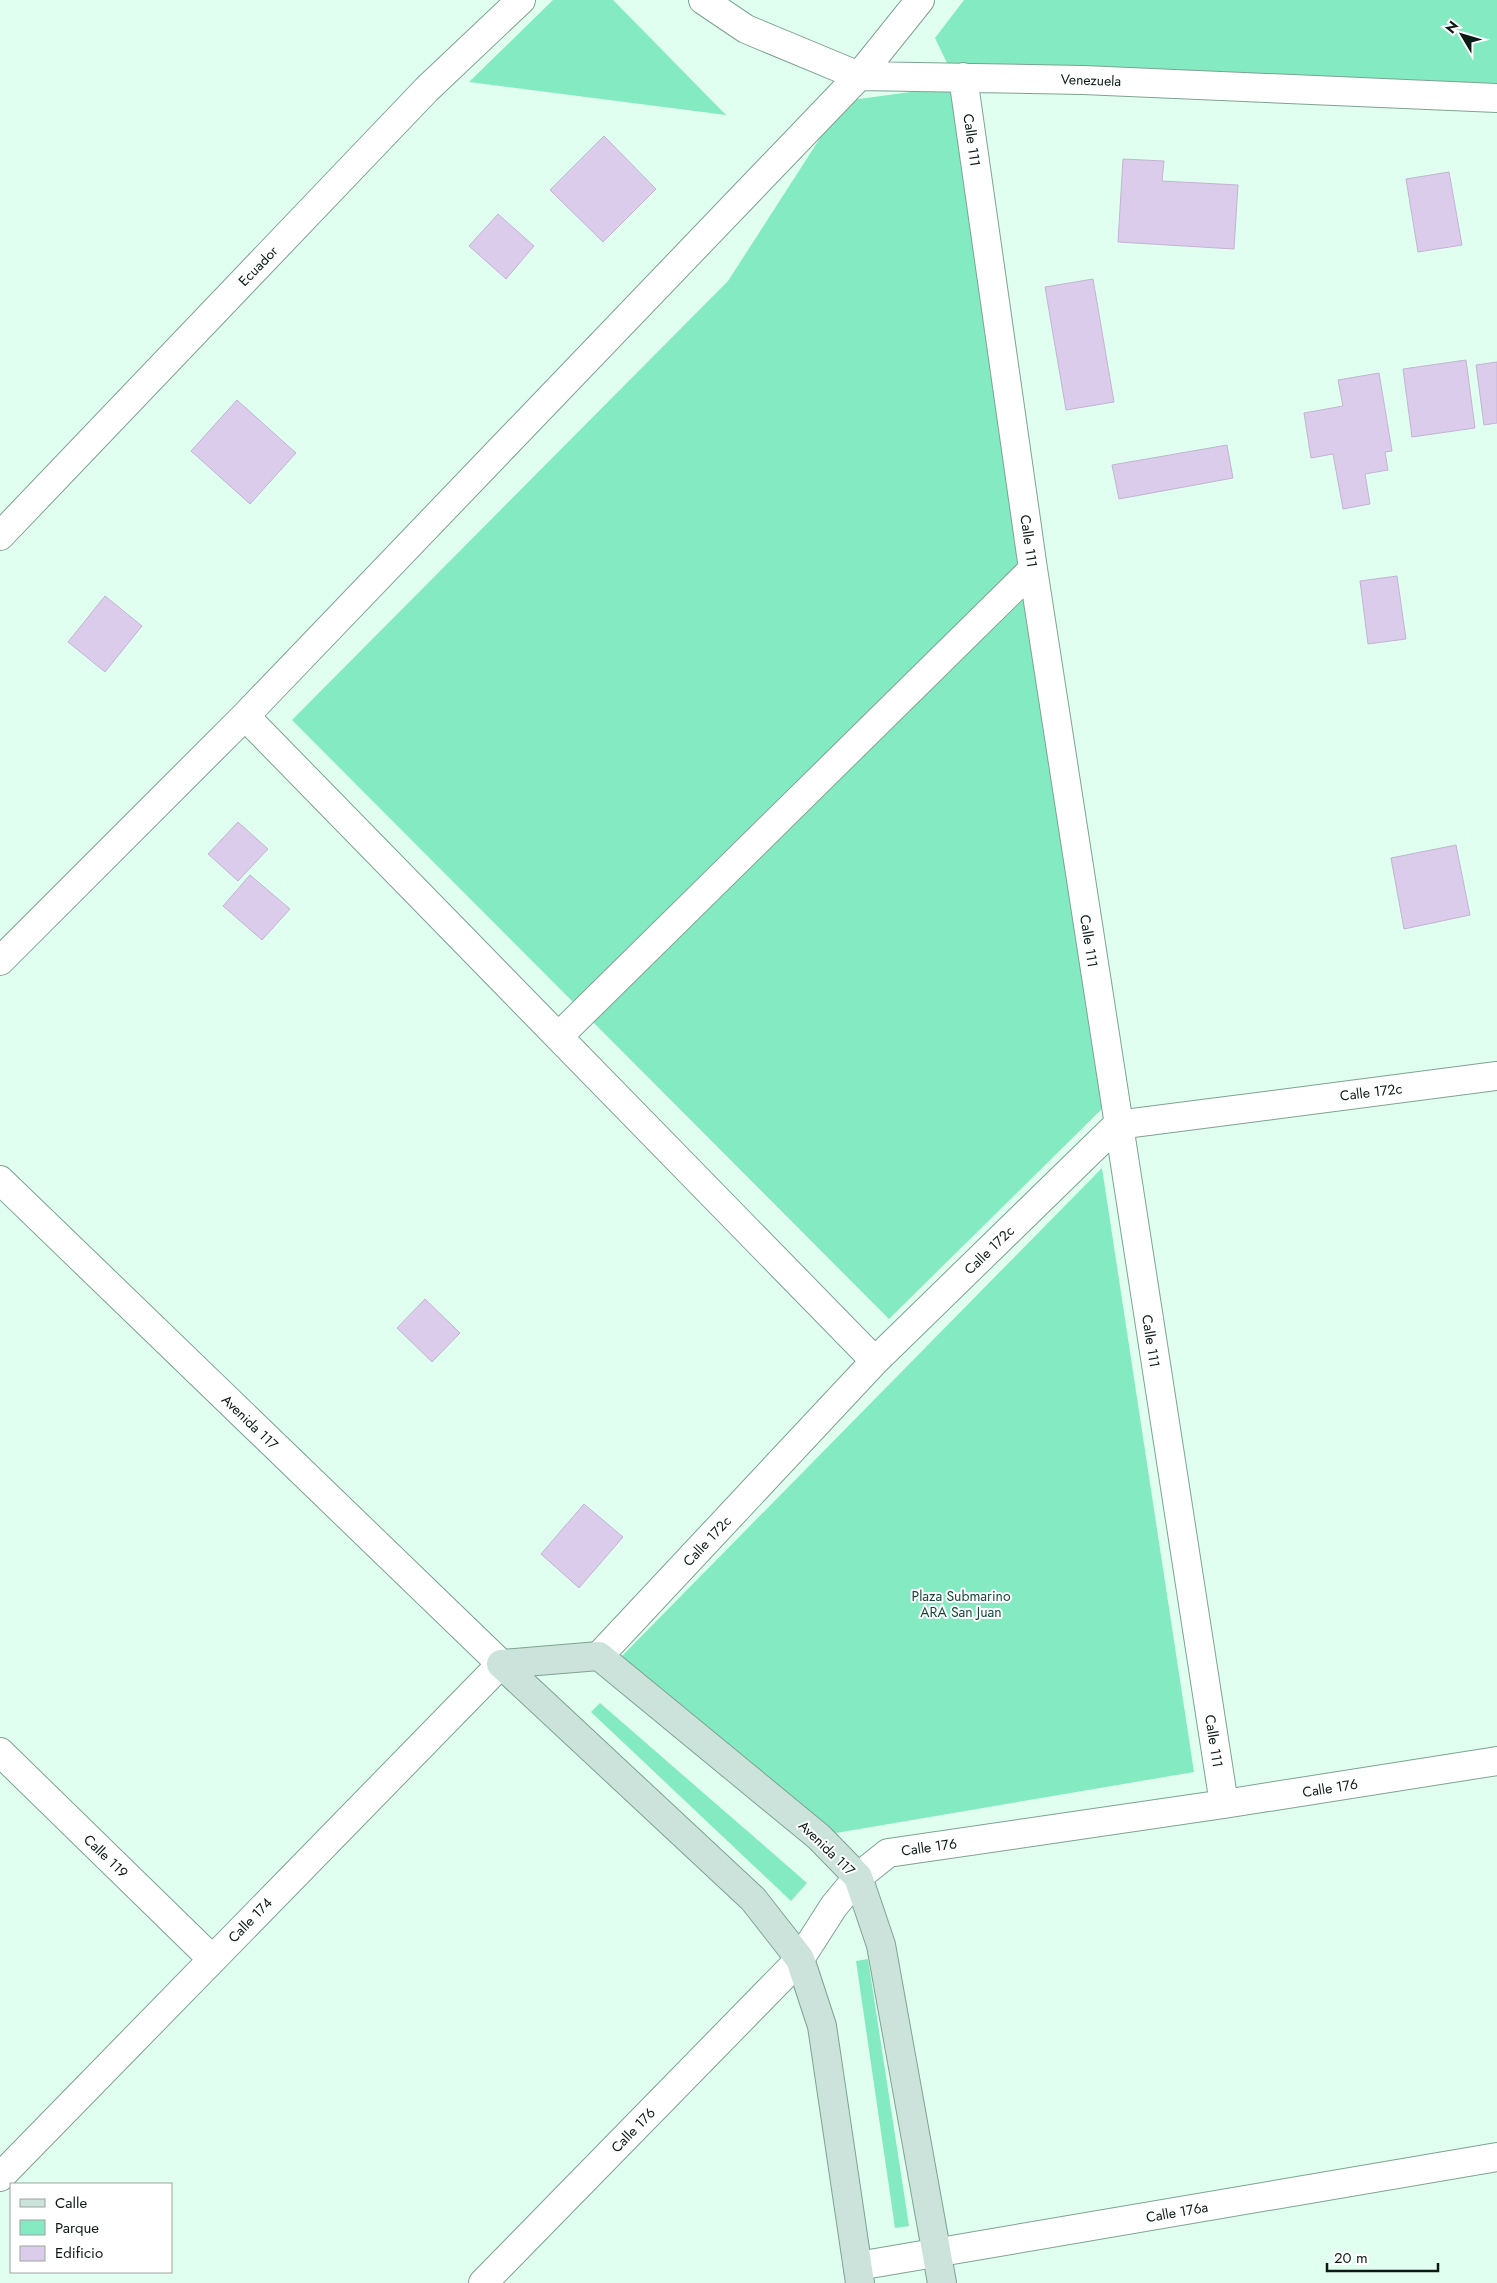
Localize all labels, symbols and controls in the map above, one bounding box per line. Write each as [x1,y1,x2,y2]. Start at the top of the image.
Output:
north arrow [1437,10,1487,60]
text: N [1440,16,1463,38]
street label: Venezuela [1060,69,1122,91]
street label: Calle 111 [958,112,986,168]
street label: Ecuador [234,241,282,291]
street label: Calle 111 [1015,513,1043,569]
street label: Calle 111 [1075,913,1103,969]
street label: Calle 172c [1339,1078,1403,1106]
street label: Calle 172c [960,1221,1018,1279]
street label: Calle 111 [1137,1313,1165,1369]
street label: Avenida 117 [217,1390,283,1454]
street label: Calle 172c [678,1511,736,1571]
park label: Plaza Submarino ARA San Juan [911,1586,1011,1622]
street label: Calle 111 [1200,1713,1228,1769]
street label: Calle 176 [1301,1774,1359,1802]
street label: Avenida 117 [794,1816,860,1880]
street label: Calle 119 [79,1830,133,1882]
street label: Calle 176 [900,1833,958,1861]
street label: Calle 174 [223,1893,277,1947]
street label: Calle 176 [606,2103,660,2157]
legend [10,2183,172,2273]
text: Calle [55,2192,87,2214]
street label: Calle 176a [1144,2197,1210,2227]
text: Parque [55,2217,99,2239]
scale bar [1327,2240,1438,2272]
text: Edificio [55,2242,103,2264]
text: 20 m [1334,2247,1368,2269]

